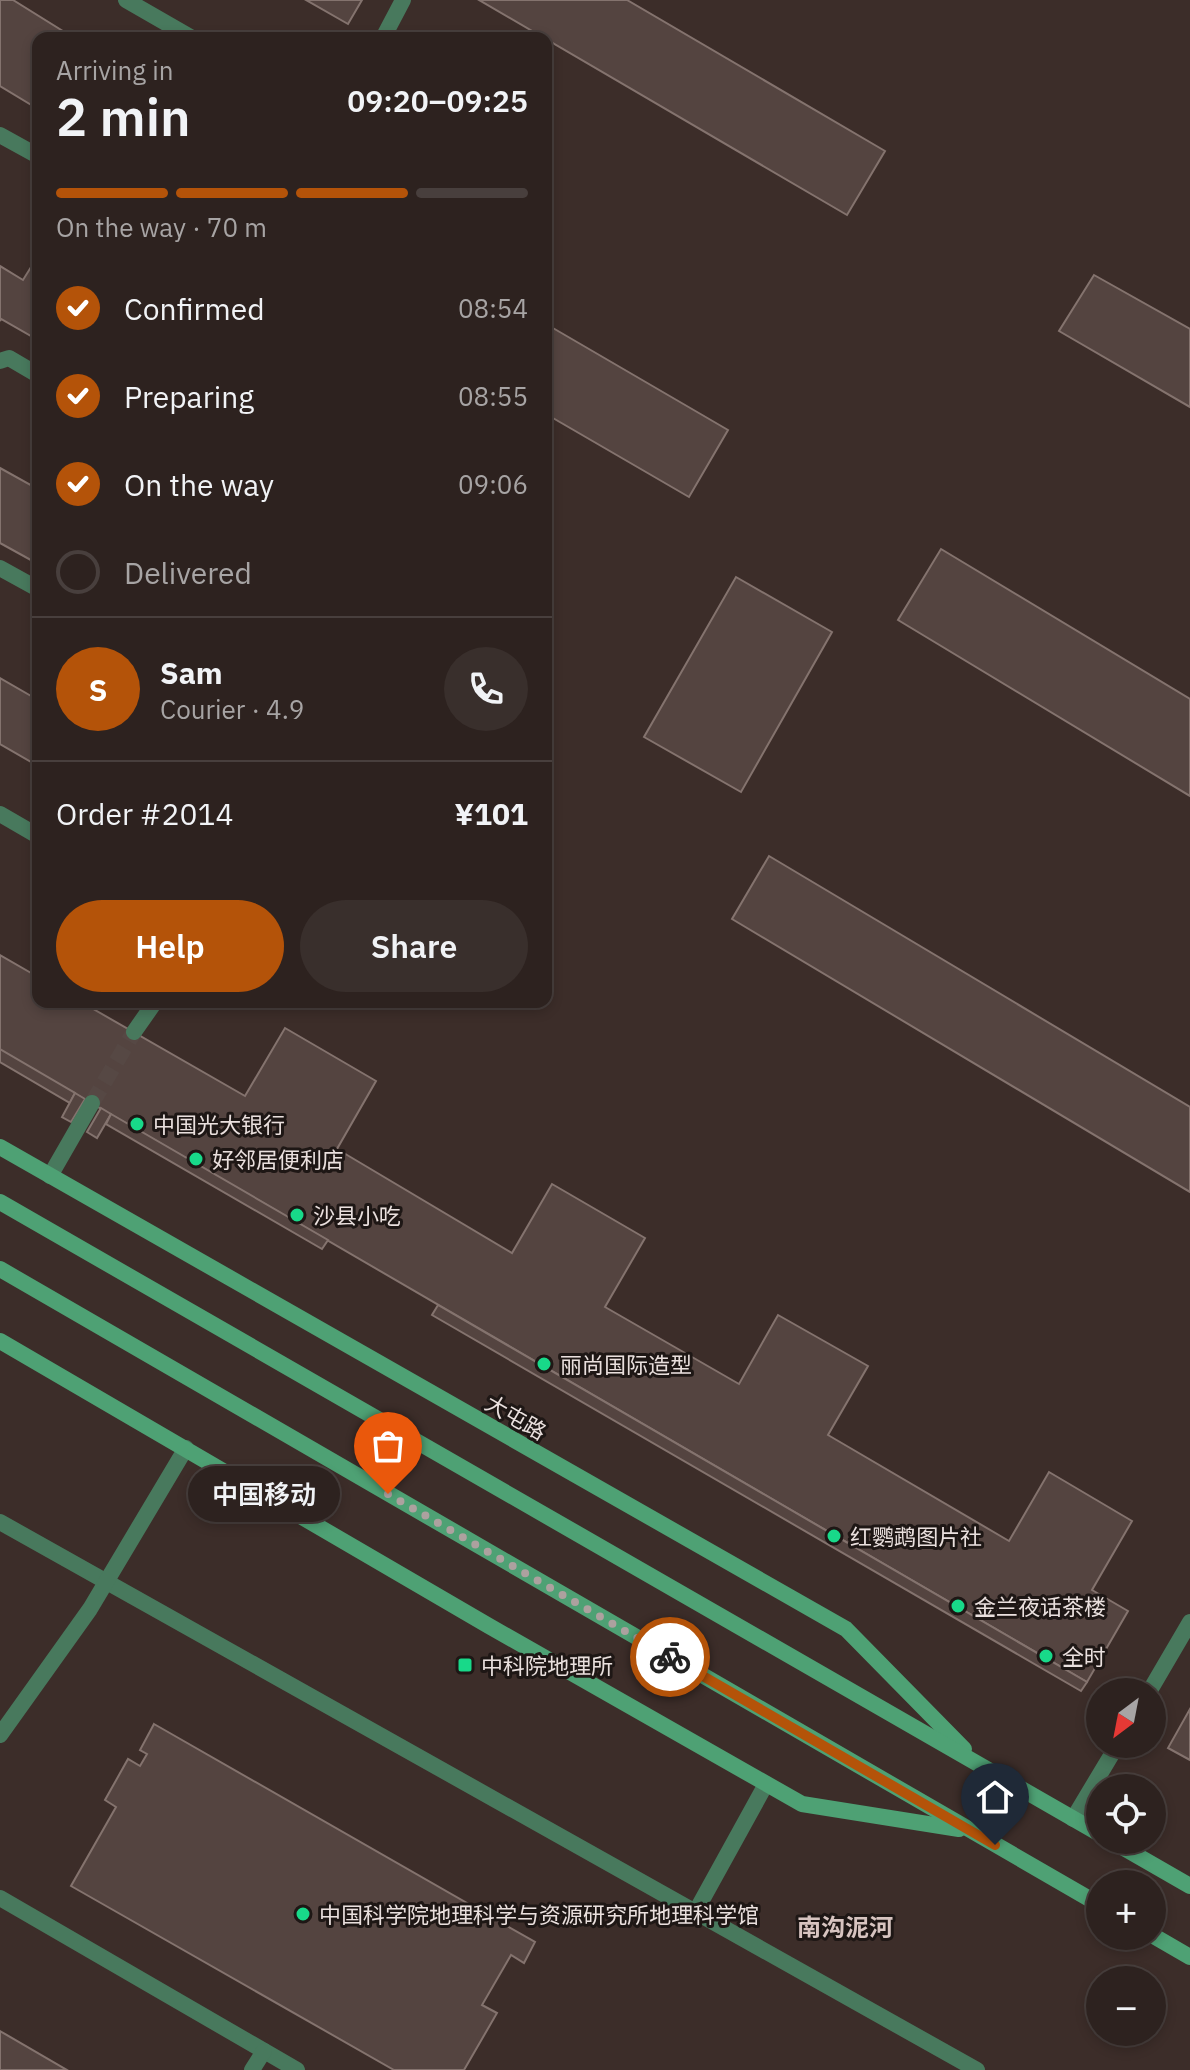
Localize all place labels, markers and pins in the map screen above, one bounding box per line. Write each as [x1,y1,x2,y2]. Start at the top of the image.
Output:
place label: 中国光大银行 [153,1110,285,1139]
marker: 中国光大银行 [128,1115,146,1133]
place label: 好邻居便利店 [212,1145,344,1174]
marker: 好邻居便利店 [187,1150,205,1168]
place label: 沙县小吃 [313,1201,401,1230]
marker: 沙县小吃 [288,1206,306,1224]
place label: 丽尚国际造型 [560,1350,692,1379]
marker: 丽尚国际造型 [535,1355,553,1373]
pin [354,1412,422,1494]
callout: 中国移动 [188,1466,340,1522]
place label: 红鹦鹉图片社 [850,1522,982,1551]
marker: 红鹦鹉图片社 [825,1527,843,1545]
place label: 金兰夜话茶楼 [974,1592,1106,1621]
marker: 金兰夜话茶楼 [949,1597,967,1615]
place label: 全时 [1062,1642,1106,1671]
marker: 全时 [1037,1647,1055,1665]
place label: 中科院地理所 [481,1651,613,1680]
marker: 中科院地理所 [456,1656,474,1674]
pin [961,1763,1029,1845]
place label: 中国科学院地理科学与资源研究所地理科学馆 [319,1900,759,1929]
marker: 中国科学院地理科学与资源研究所地理科学馆 [294,1905,312,1923]

